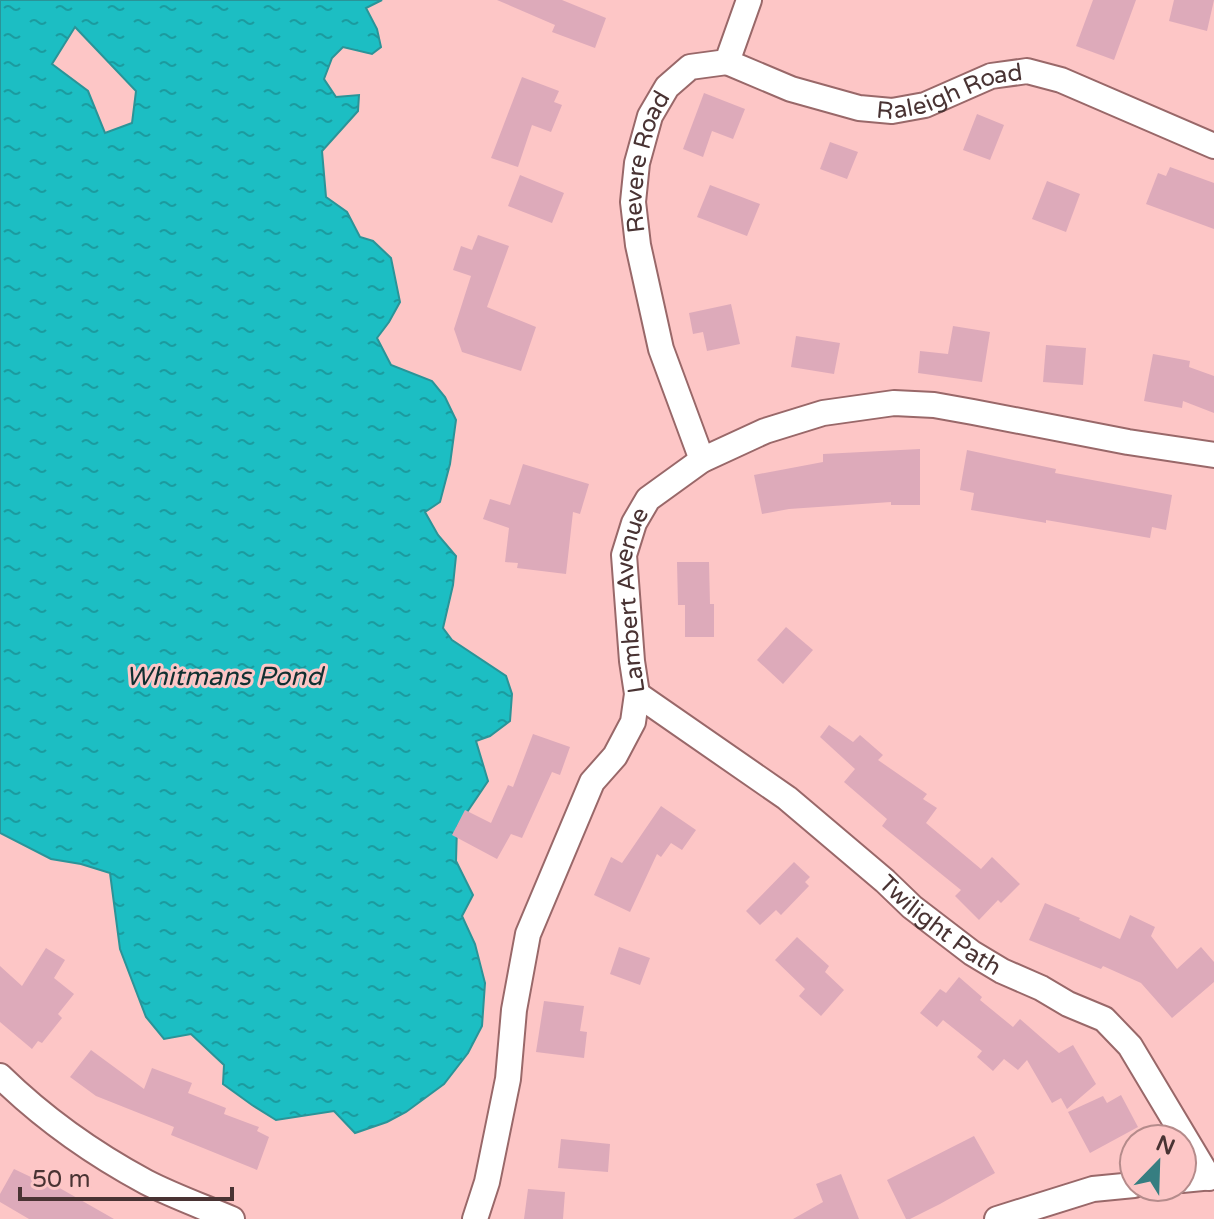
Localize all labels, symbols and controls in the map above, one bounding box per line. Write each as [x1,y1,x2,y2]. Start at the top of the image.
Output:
street label: Raleigh Road [875,58,1024,126]
street label: Revere Road [619,86,676,234]
street label: Lambert Avenue [609,502,655,695]
water label: Whitmans Pond [125,661,325,692]
street label: Twilight Path [873,869,1006,982]
north arrow [1118,1123,1198,1203]
text: N [1152,1130,1179,1161]
scale bar [20,1151,232,1201]
text: 50 m [32,1165,90,1194]

